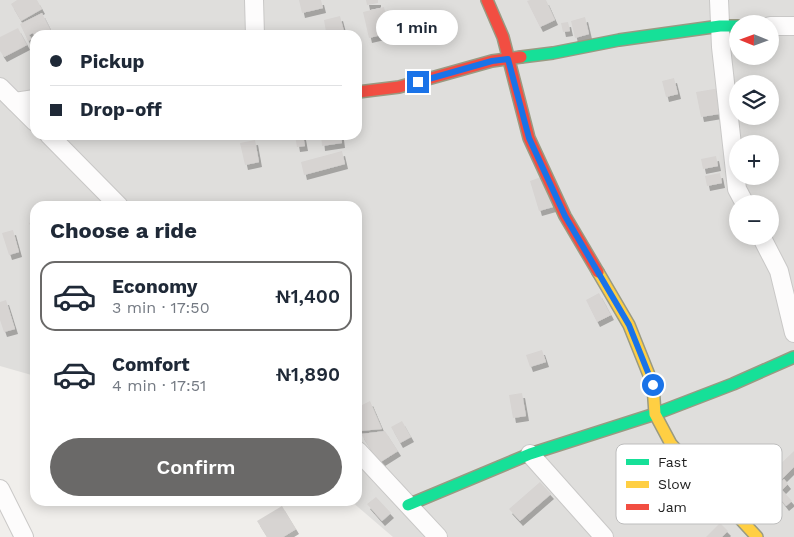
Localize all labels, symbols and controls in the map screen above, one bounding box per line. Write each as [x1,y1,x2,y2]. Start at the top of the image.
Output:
callout: 1 min [377,9,459,44]
north arrow [729,15,779,65]
map controls [729,15,779,245]
text: 1 min [396,18,438,37]
text: Pickup [80,50,144,73]
route end [407,71,429,93]
button: layers [729,75,779,125]
text: Drop-off [80,98,162,121]
button: + [729,135,779,185]
button: − [729,195,779,245]
text: Choose a ride [50,218,197,243]
icon: car [52,274,97,319]
text: Economy [112,275,197,298]
text: ₦1,400 [276,285,340,308]
text: 3 min · 17:50 [112,298,210,317]
icon: car [52,352,97,397]
text: Comfort [112,353,190,376]
text: ₦1,890 [276,363,340,386]
route start [642,374,664,396]
text: 4 min · 17:51 [112,376,206,395]
button: Confirm [50,438,342,496]
legend [616,444,782,524]
text: Fast [658,454,687,470]
text: Slow [658,476,691,492]
text: Jam [658,499,687,515]

